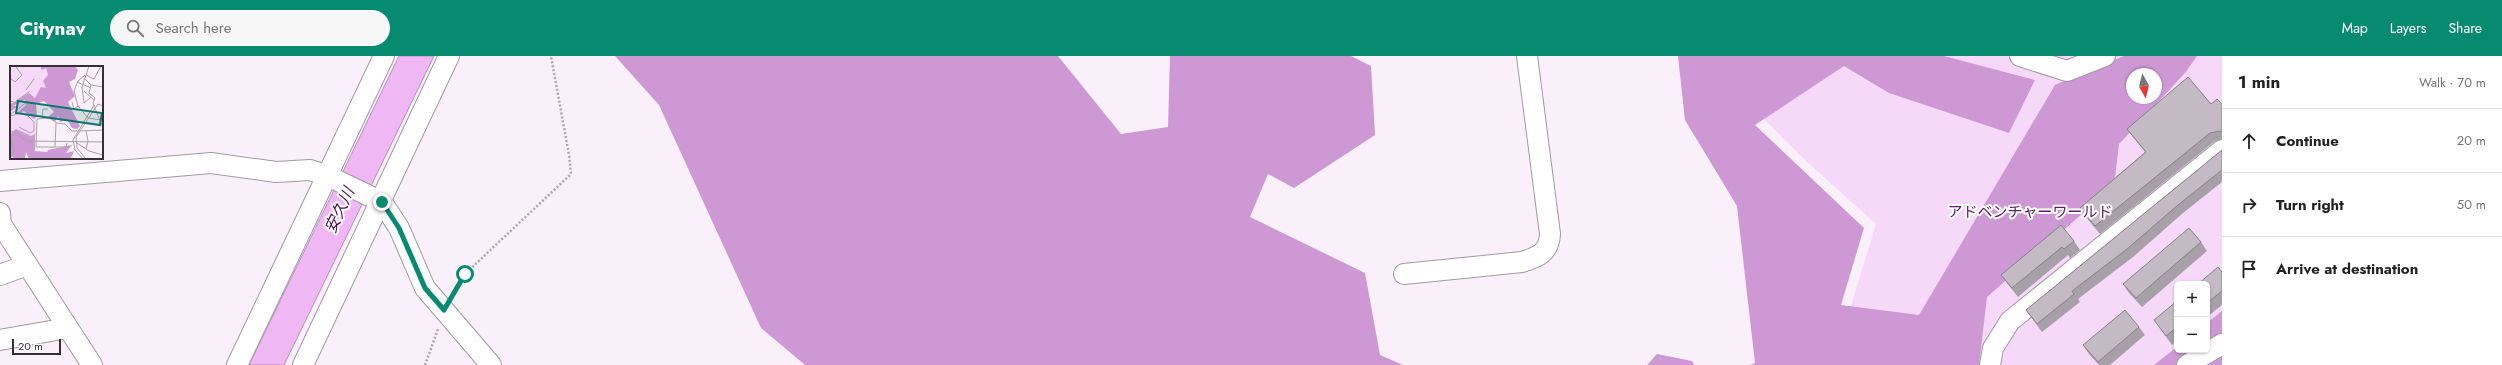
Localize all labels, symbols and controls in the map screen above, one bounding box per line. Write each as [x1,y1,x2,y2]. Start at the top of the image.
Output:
search box [110,10,390,46]
text: Citynav [20,15,86,42]
icon: search [124,17,146,39]
text: Search here [156,17,231,39]
text: Map [2342,18,2368,38]
text: Layers [2390,18,2426,38]
text: Share [2448,18,2482,38]
inset map [10,66,103,159]
north arrow [2126,68,2162,104]
text: 1 min [2238,70,2280,94]
text: Walk · 70 m [2419,73,2486,92]
icon: ahead [2238,130,2260,152]
text: Continue [2276,130,2339,152]
text: 20 m [2457,131,2486,150]
water label: 安久川 [319,182,361,237]
route end [373,193,391,211]
icon: right [2238,194,2260,216]
text: Turn right [2276,194,2344,216]
text: 50 m [2457,195,2486,214]
park label: アドベンチャーワールド [1948,201,2112,223]
icon: arrive [2238,258,2260,280]
text: Arrive at destination [2276,258,2418,280]
route start [456,265,474,283]
map controls [2174,281,2210,353]
button: + [2174,281,2210,317]
button: − [2174,317,2210,353]
scale bar [12,337,61,356]
text: 20 m [18,338,43,354]

